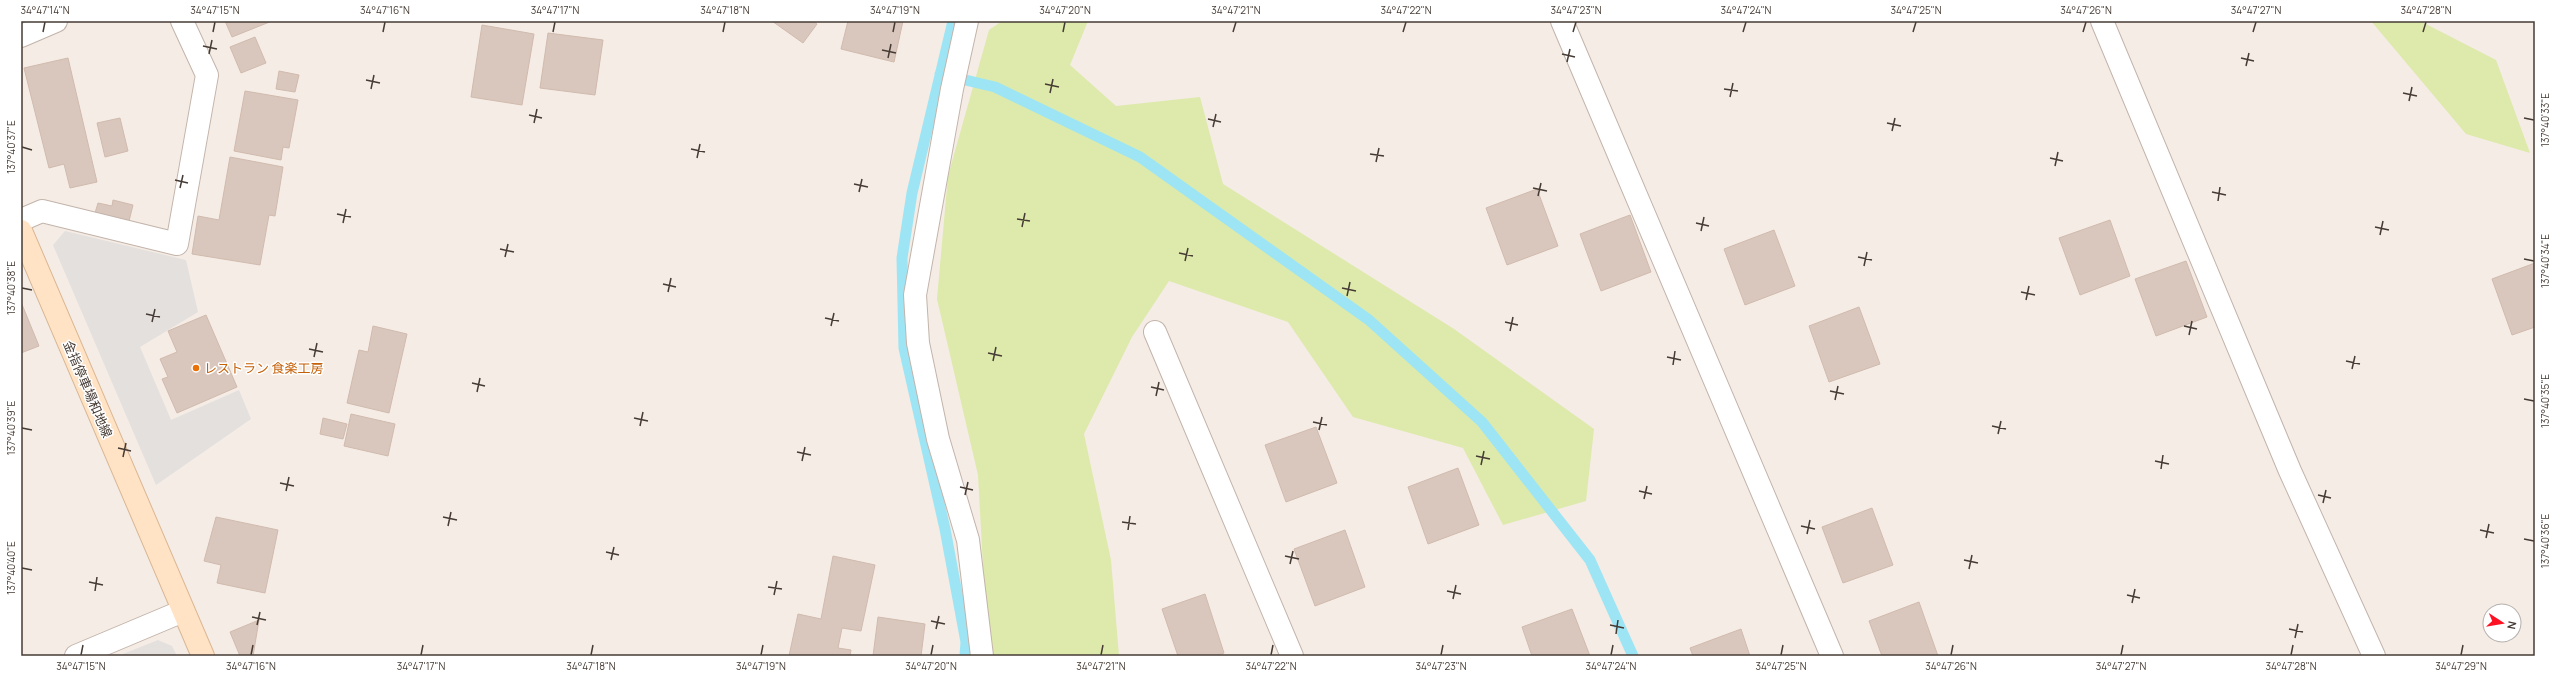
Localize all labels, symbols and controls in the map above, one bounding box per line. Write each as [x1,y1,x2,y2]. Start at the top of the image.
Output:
text: 34°47'14"N [20,3,70,17]
text: 34°47'15"N [190,3,240,17]
text: 34°47'16"N [360,3,410,17]
text: 34°47'17"N [531,3,579,17]
text: 34°47'18"N [700,3,750,17]
text: 34°47'19"N [870,3,920,17]
text: 34°47'20"N [1039,3,1091,17]
text: 34°47'21"N [1211,3,1261,17]
text: 34°47'22"N [1380,3,1432,17]
text: 34°47'23"N [1551,3,1602,17]
text: 34°47'24"N [1721,3,1772,17]
text: 34°47'25"N [1890,3,1942,17]
text: 34°47'26"N [2060,3,2112,17]
text: 34°47'27"N [2231,3,2281,17]
text: 34°47'28"N [2400,3,2452,17]
text: 137°40'33"E [2538,93,2552,147]
text: 137°40'37"E [4,120,18,174]
text: 137°40'34"E [2538,234,2552,288]
text: 137°40'38"E [4,261,18,315]
street label: 金指停車場和地線 [59,338,117,440]
place label: レストラン 食楽工房 [204,359,324,377]
marker: レストラン 食楽工房 [191,363,201,373]
text: 137°40'35"E [2538,374,2552,428]
text: 137°40'39"E [4,400,18,455]
text: 137°40'36"E [2538,513,2552,568]
text: 137°40'40"E [4,541,18,595]
north arrow [2482,603,2522,643]
text: N [2504,620,2520,631]
text: 34°47'15"N [56,659,106,673]
text: 34°47'16"N [226,659,276,673]
text: 34°47'17"N [397,659,445,673]
text: 34°47'18"N [566,659,616,673]
text: 34°47'19"N [736,659,786,673]
text: 34°47'20"N [905,659,957,673]
text: 34°47'21"N [1076,659,1126,673]
text: 34°47'22"N [1245,659,1297,673]
text: 34°47'23"N [1416,659,1467,673]
text: 34°47'24"N [1586,659,1637,673]
text: 34°47'25"N [1755,659,1807,673]
text: 34°47'26"N [1925,659,1977,673]
text: 34°47'27"N [2096,659,2146,673]
text: 34°47'28"N [2265,659,2317,673]
text: 34°47'29"N [2435,659,2487,673]

